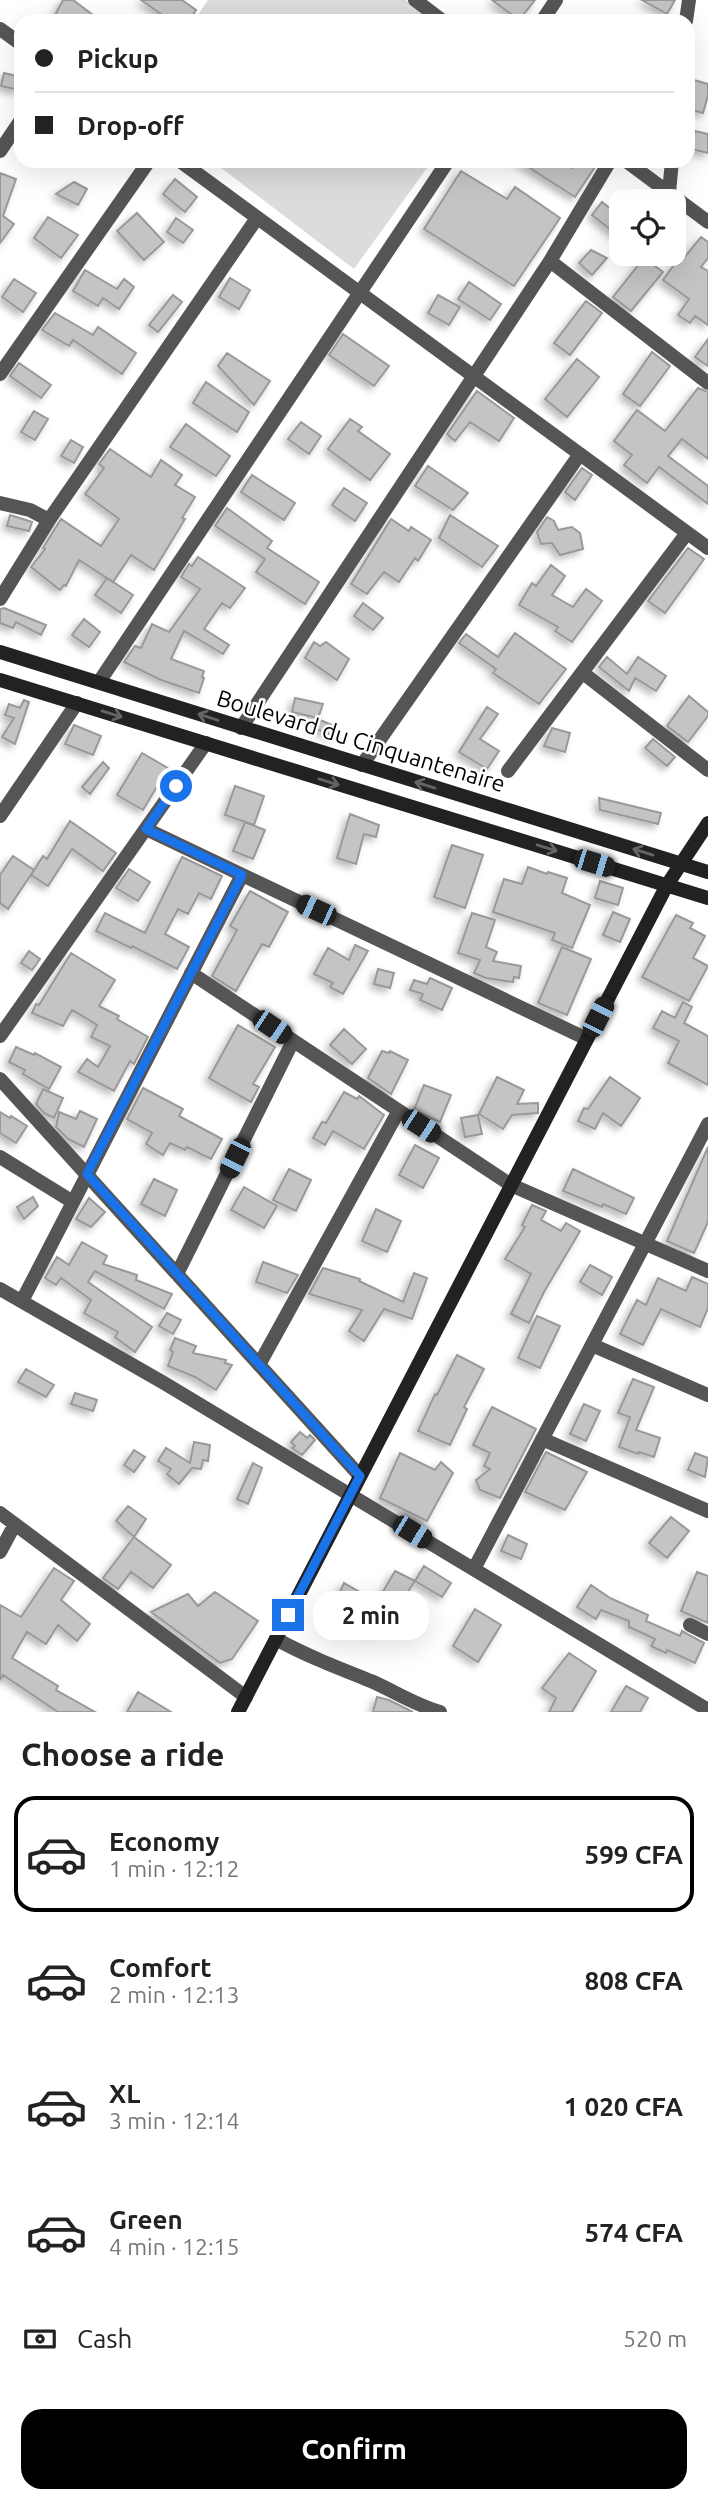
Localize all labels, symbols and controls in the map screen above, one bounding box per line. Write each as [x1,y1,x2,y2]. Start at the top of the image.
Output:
text: Pickup [77,44,159,73]
text: Drop-off [77,111,184,140]
map controls [609,189,686,266]
button: locate [609,189,686,266]
street label: Boulevard du Cinquantenaire [214,685,508,796]
one-way arrow [101,708,123,721]
one-way arrow [198,710,220,722]
route start [160,770,192,802]
one-way arrow [318,776,340,789]
one-way arrow [415,777,437,790]
one-way arrow [536,843,558,856]
one-way arrow [632,845,654,858]
car [571,847,618,879]
car [293,892,340,928]
car [580,994,617,1040]
car [249,1007,296,1047]
car [398,1106,445,1146]
car [217,1135,254,1181]
car [389,1512,436,1552]
callout: 2 min [312,1590,428,1640]
route end [272,1599,304,1631]
text: 2 min [342,1603,400,1628]
text: Choose a ride [21,1736,224,1772]
icon: car [25,1823,88,1886]
text: Economy [109,1827,219,1856]
text: 599 CFA [585,1840,683,1869]
text: 1 min · 12:12 [109,1856,240,1881]
icon: car [25,1949,88,2012]
text: Comfort [109,1953,212,1982]
text: 808 CFA [585,1966,683,1995]
text: 2 min · 12:13 [109,1982,240,2007]
icon: car [25,2075,88,2138]
text: XL [109,2079,140,2108]
text: 1 020 CFA [564,2092,683,2121]
text: 3 min · 12:14 [109,2108,240,2133]
icon: car [25,2201,88,2264]
text: Green [109,2205,183,2234]
text: 574 CFA [585,2218,683,2247]
text: 4 min · 12:15 [109,2234,240,2259]
icon: cash [21,2320,59,2358]
text: Cash [77,2324,132,2353]
text: 520 m [623,2326,687,2351]
button: Confirm [21,2409,687,2489]

